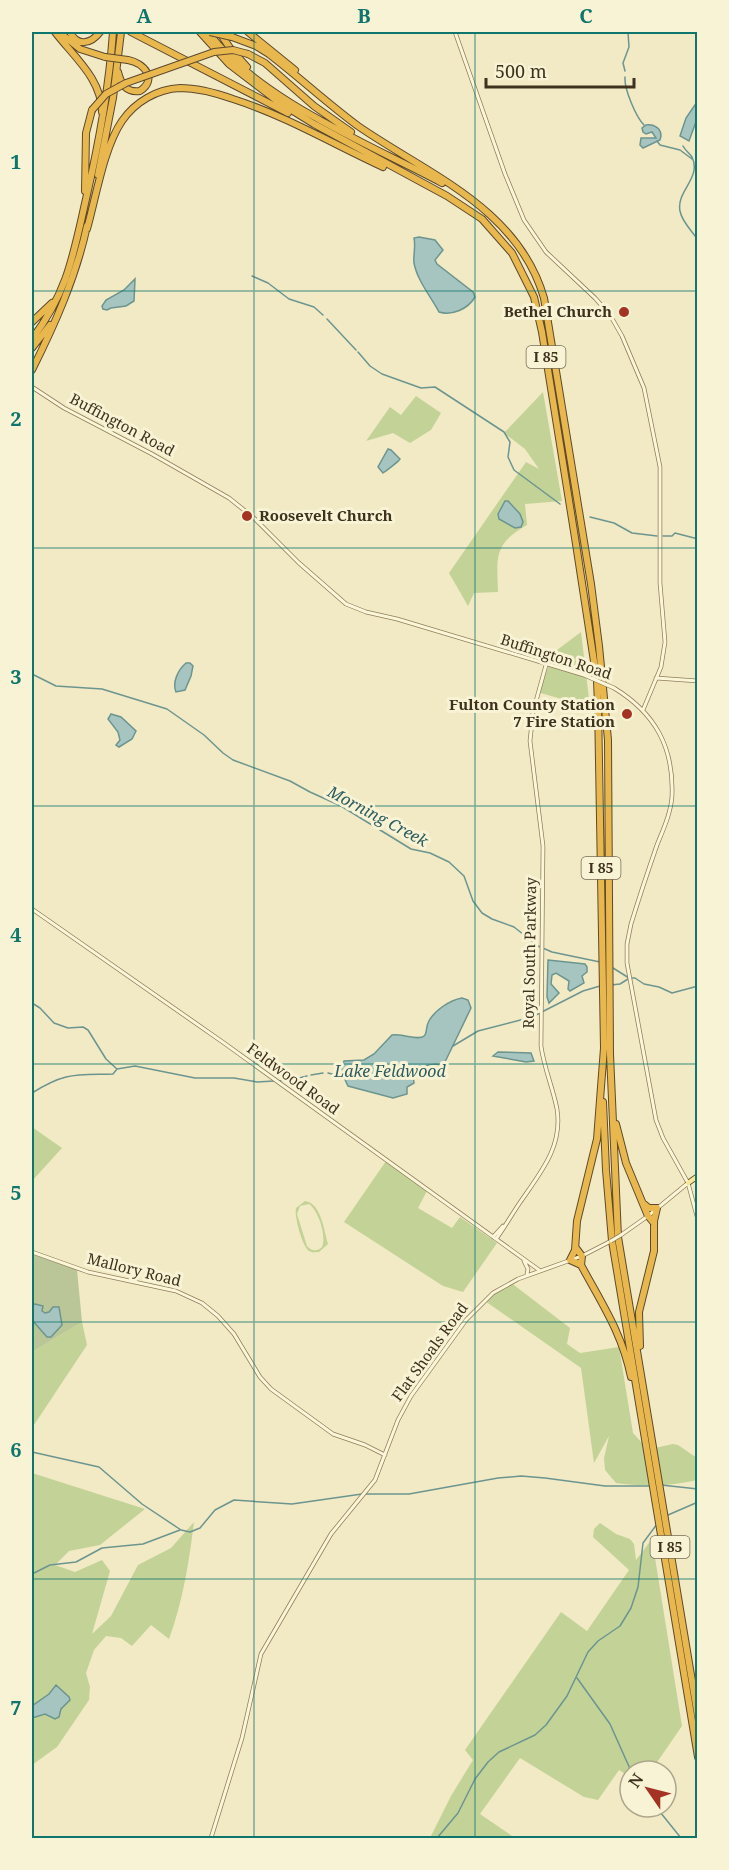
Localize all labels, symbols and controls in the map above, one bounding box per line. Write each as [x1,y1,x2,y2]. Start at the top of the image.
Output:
text: A [136,2,152,29]
text: B [357,2,371,29]
text: C [579,2,593,29]
scale bar [486,51,634,89]
text: 500 m [495,59,547,83]
text: 1 [10,148,22,175]
place label: Bethel Church [504,301,612,321]
marker: Bethel Church [617,305,631,319]
road number: I 85 [526,346,566,368]
street label: Buffington Road [67,388,178,460]
text: 2 [10,405,22,432]
place label: Roosevelt Church [259,505,393,525]
marker: Roosevelt Church [240,509,254,523]
street label: Buffington Road [498,629,614,683]
text: 3 [10,663,22,690]
place label: Fulton County Station 7 Fire Station [449,694,615,731]
marker: Fulton County Station 7 Fire Station [620,707,634,721]
water label: Morning Creek [323,780,433,852]
road number: I 85 [582,857,620,879]
street label: Royal South Parkway [518,876,540,1029]
text: 4 [10,921,22,948]
street label: Feldwood Road [243,1038,344,1119]
water label: Lake Feldwood [333,1060,447,1082]
text: 5 [10,1179,22,1206]
street label: Mallory Road [85,1248,183,1290]
street label: Flat Shoals Road [387,1298,472,1405]
text: 6 [10,1436,22,1463]
road number: I 85 [650,1536,690,1558]
text: 7 [10,1694,22,1721]
north arrow [618,1759,678,1819]
text: N [623,1769,649,1792]

